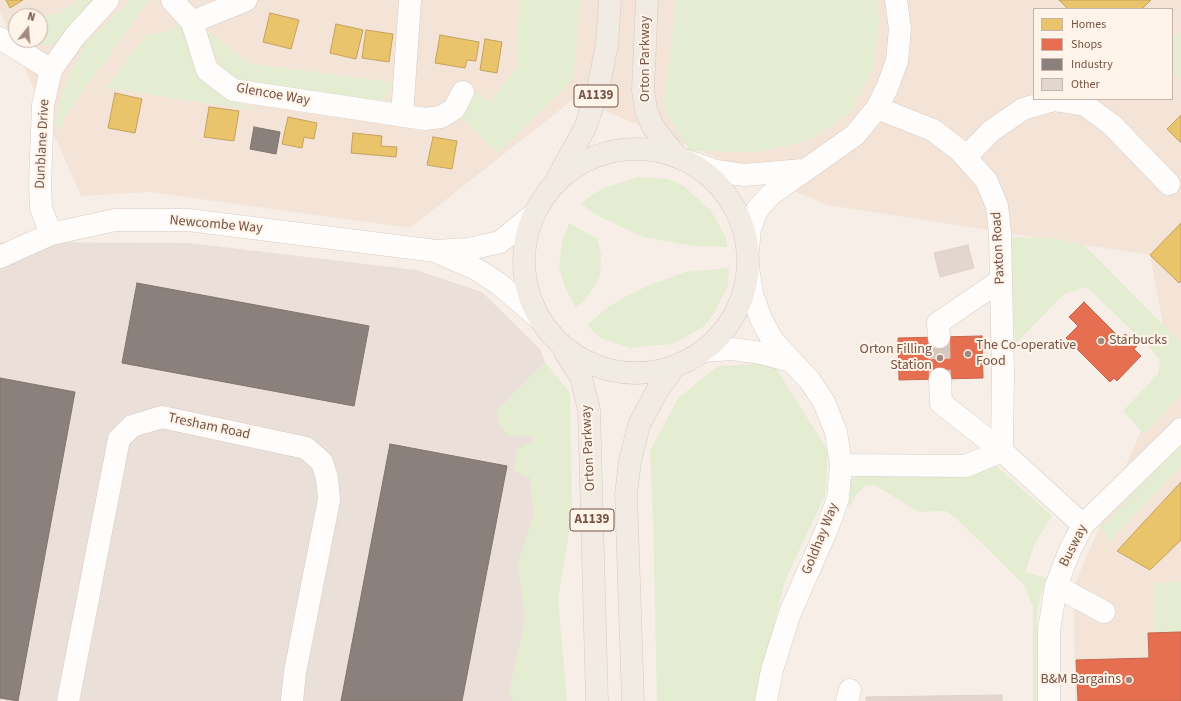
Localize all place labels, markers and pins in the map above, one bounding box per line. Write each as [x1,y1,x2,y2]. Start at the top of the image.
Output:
place label: Starbucks [1109,333,1167,349]
marker: Starbucks [1096,336,1106,346]
place label: The Co-operative Food [976,338,1076,370]
place label: Orton Filling Station [860,342,932,374]
marker: The Co-operative Food [963,349,973,359]
marker: Orton Filling Station [935,353,945,363]
place label: B&M Bargains [1040,672,1121,688]
marker: B&M Bargains [1124,675,1134,685]

